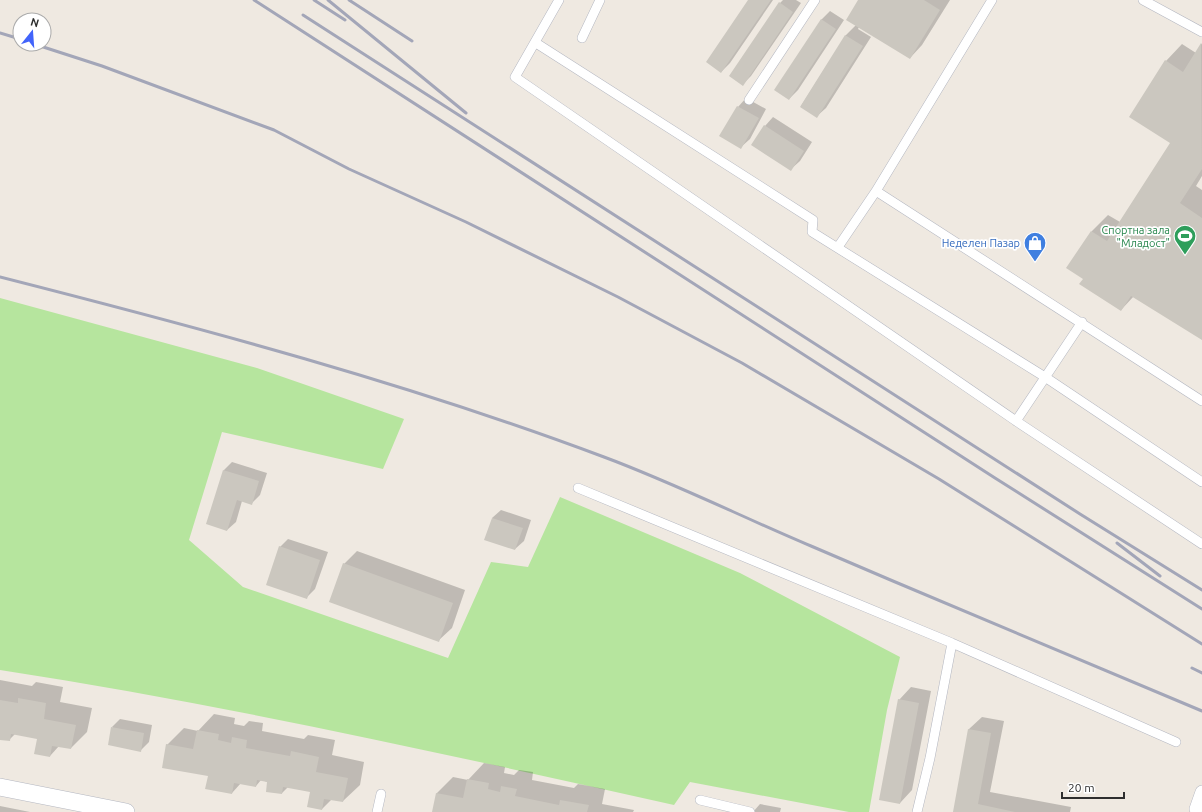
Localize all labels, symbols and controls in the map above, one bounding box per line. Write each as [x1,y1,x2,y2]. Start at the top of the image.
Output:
north arrow [12,12,52,52]
text: N [29,15,41,29]
sports icon: Спортна зала "Младост" [1172,223,1198,256]
place label: Спортна зала "Младост" [1102,224,1170,249]
shop icon: Неделен Пазар [1022,230,1048,263]
place label: Неделен Пазар [942,237,1020,249]
scale bar [1062,774,1124,800]
text: 20 m [1068,781,1095,794]

